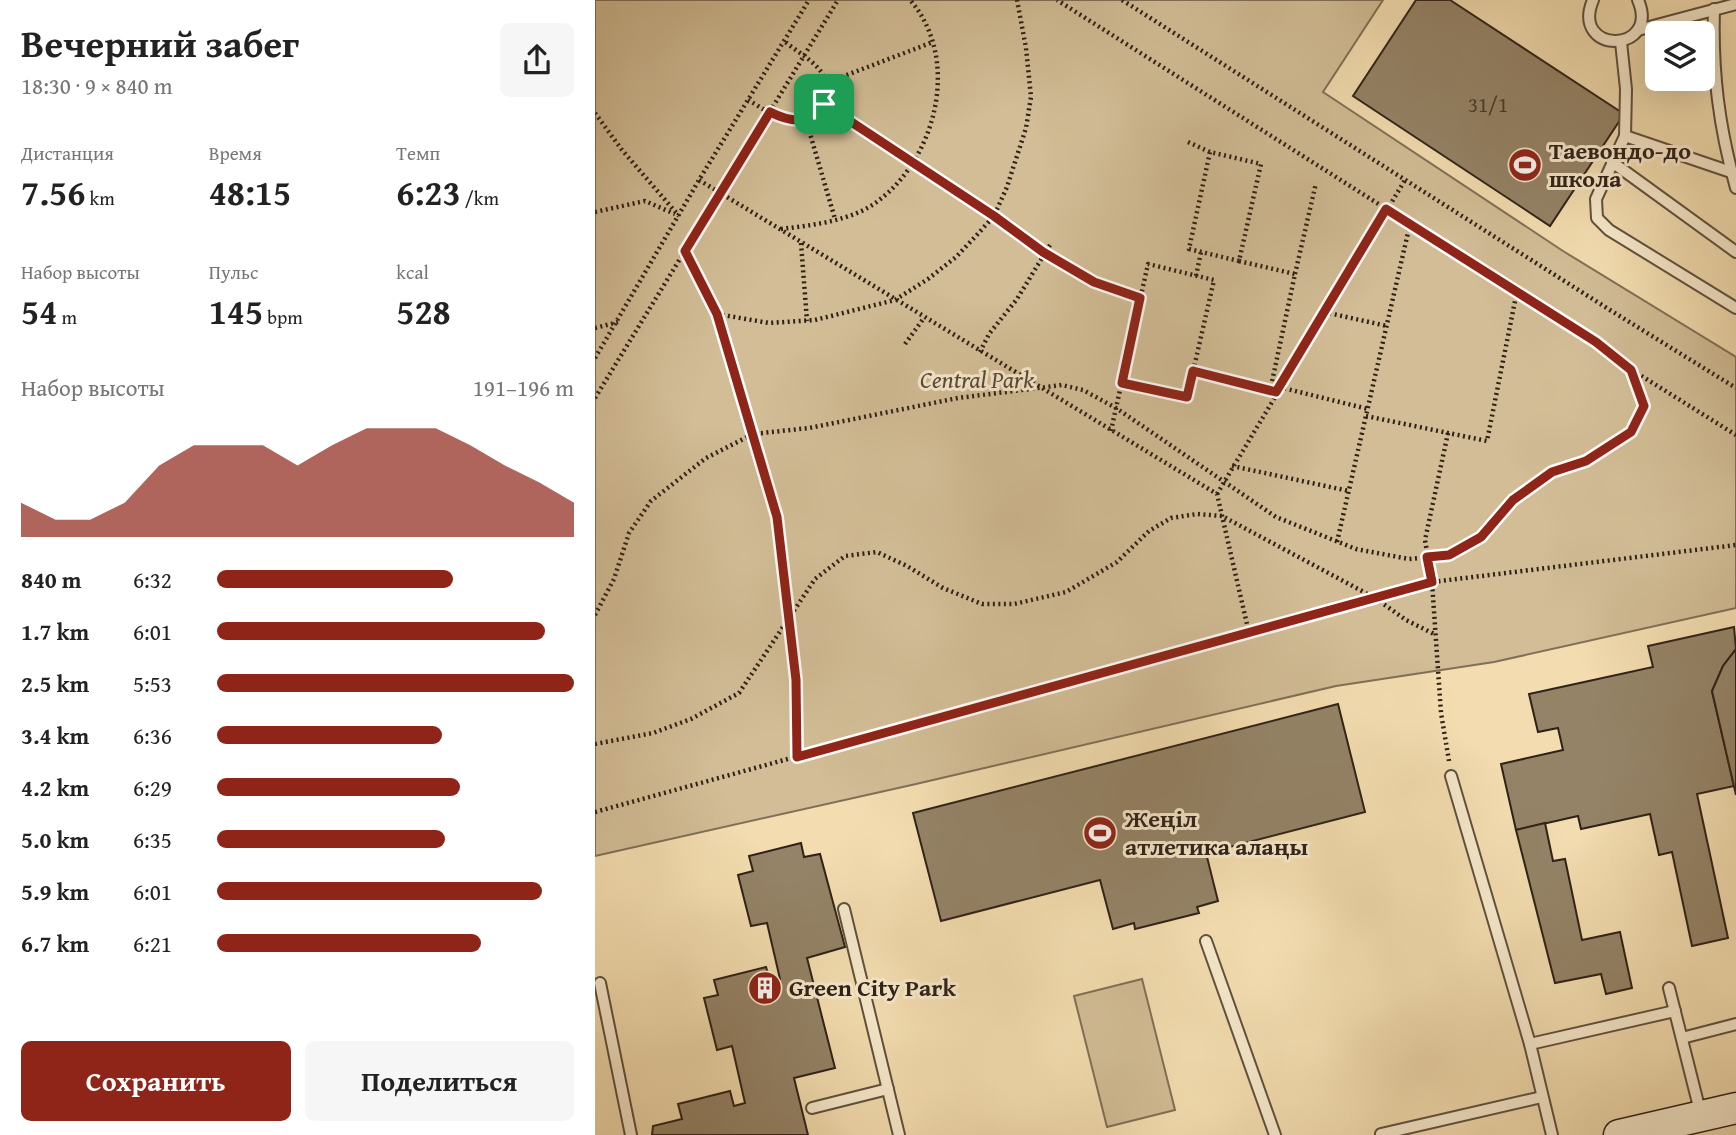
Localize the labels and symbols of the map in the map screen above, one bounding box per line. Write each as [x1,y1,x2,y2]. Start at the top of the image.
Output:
pin [794,74,854,134]
house number: 31/1 [1468,89,1508,120]
place label: Таевондо-до школа [1549,133,1691,196]
sports icon: Таевондо-до школа [1506,146,1544,184]
park label: Central Park [920,362,1034,397]
place label: Жеңіл атлетика алаңы [1124,801,1308,864]
sports icon: Жеңіл атлетика алаңы [1081,814,1119,852]
building icon: Green City Park [746,969,784,1007]
place label: Green City Park [789,970,956,1005]

